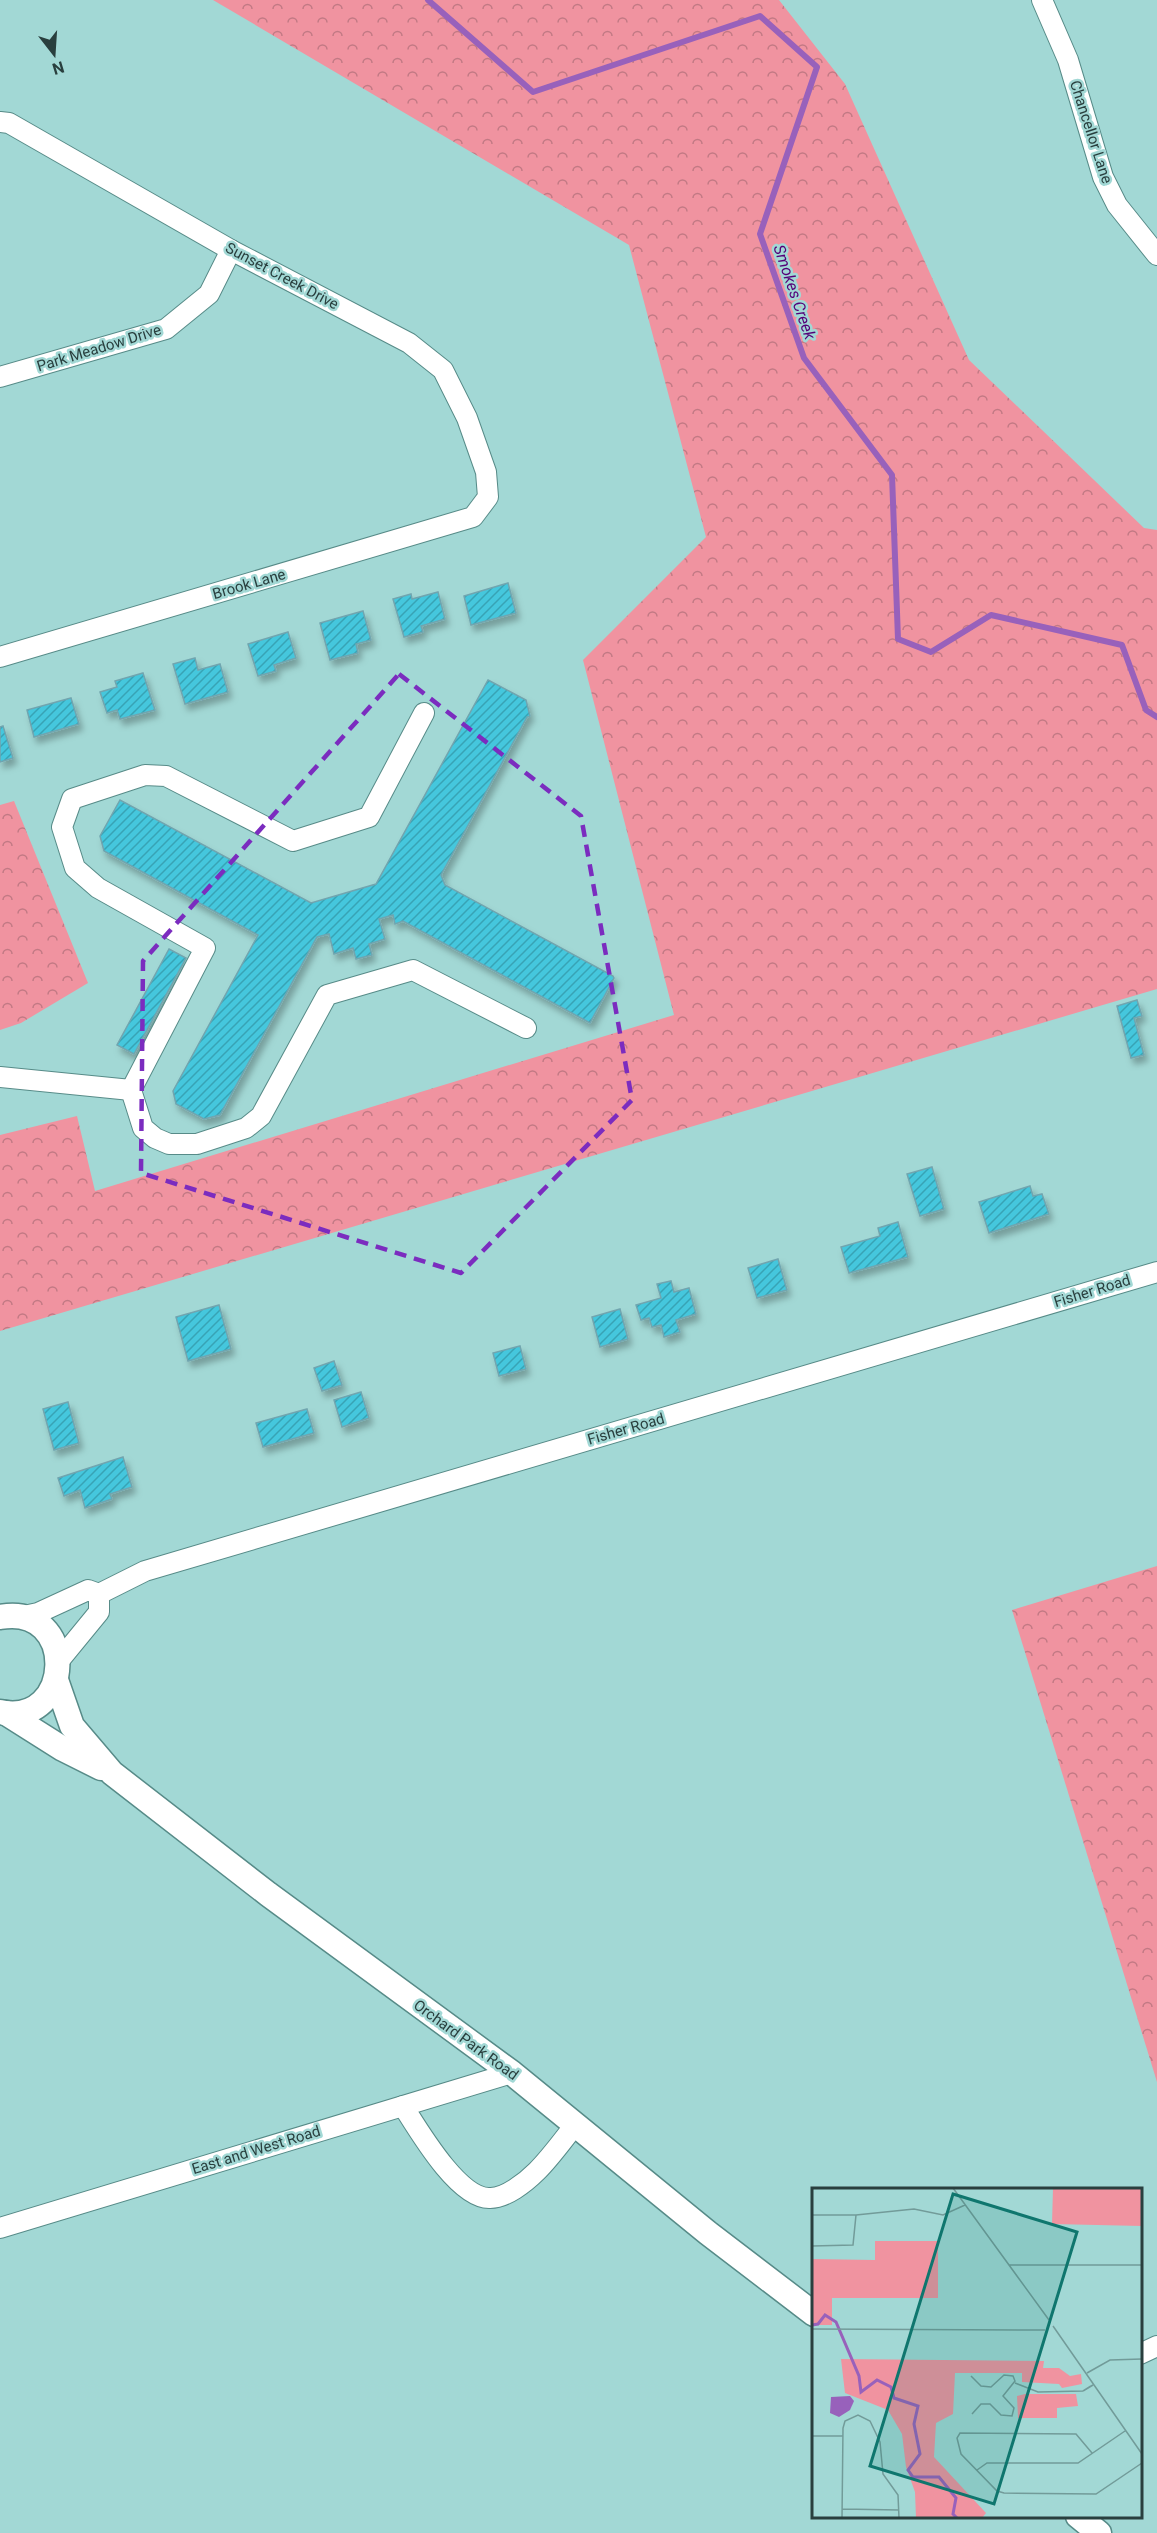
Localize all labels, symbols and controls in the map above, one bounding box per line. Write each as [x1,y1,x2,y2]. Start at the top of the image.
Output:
north arrow [24,24,84,84]
text: N [50,57,66,79]
street label: Chancellor Lane [1066,78,1116,186]
street label: Sunset Creek Drive [222,239,342,313]
water label: Smokes Creek [769,242,820,343]
street label: Park Meadow Drive [35,321,163,375]
street label: Brook Lane [210,565,288,603]
street label: Fisher Road [1052,1271,1132,1311]
street label: Fisher Road [585,1409,667,1449]
street label: Orchard Park Road [410,1996,522,2084]
street label: East and West Road [190,2122,322,2178]
inset map [812,2188,1142,2518]

